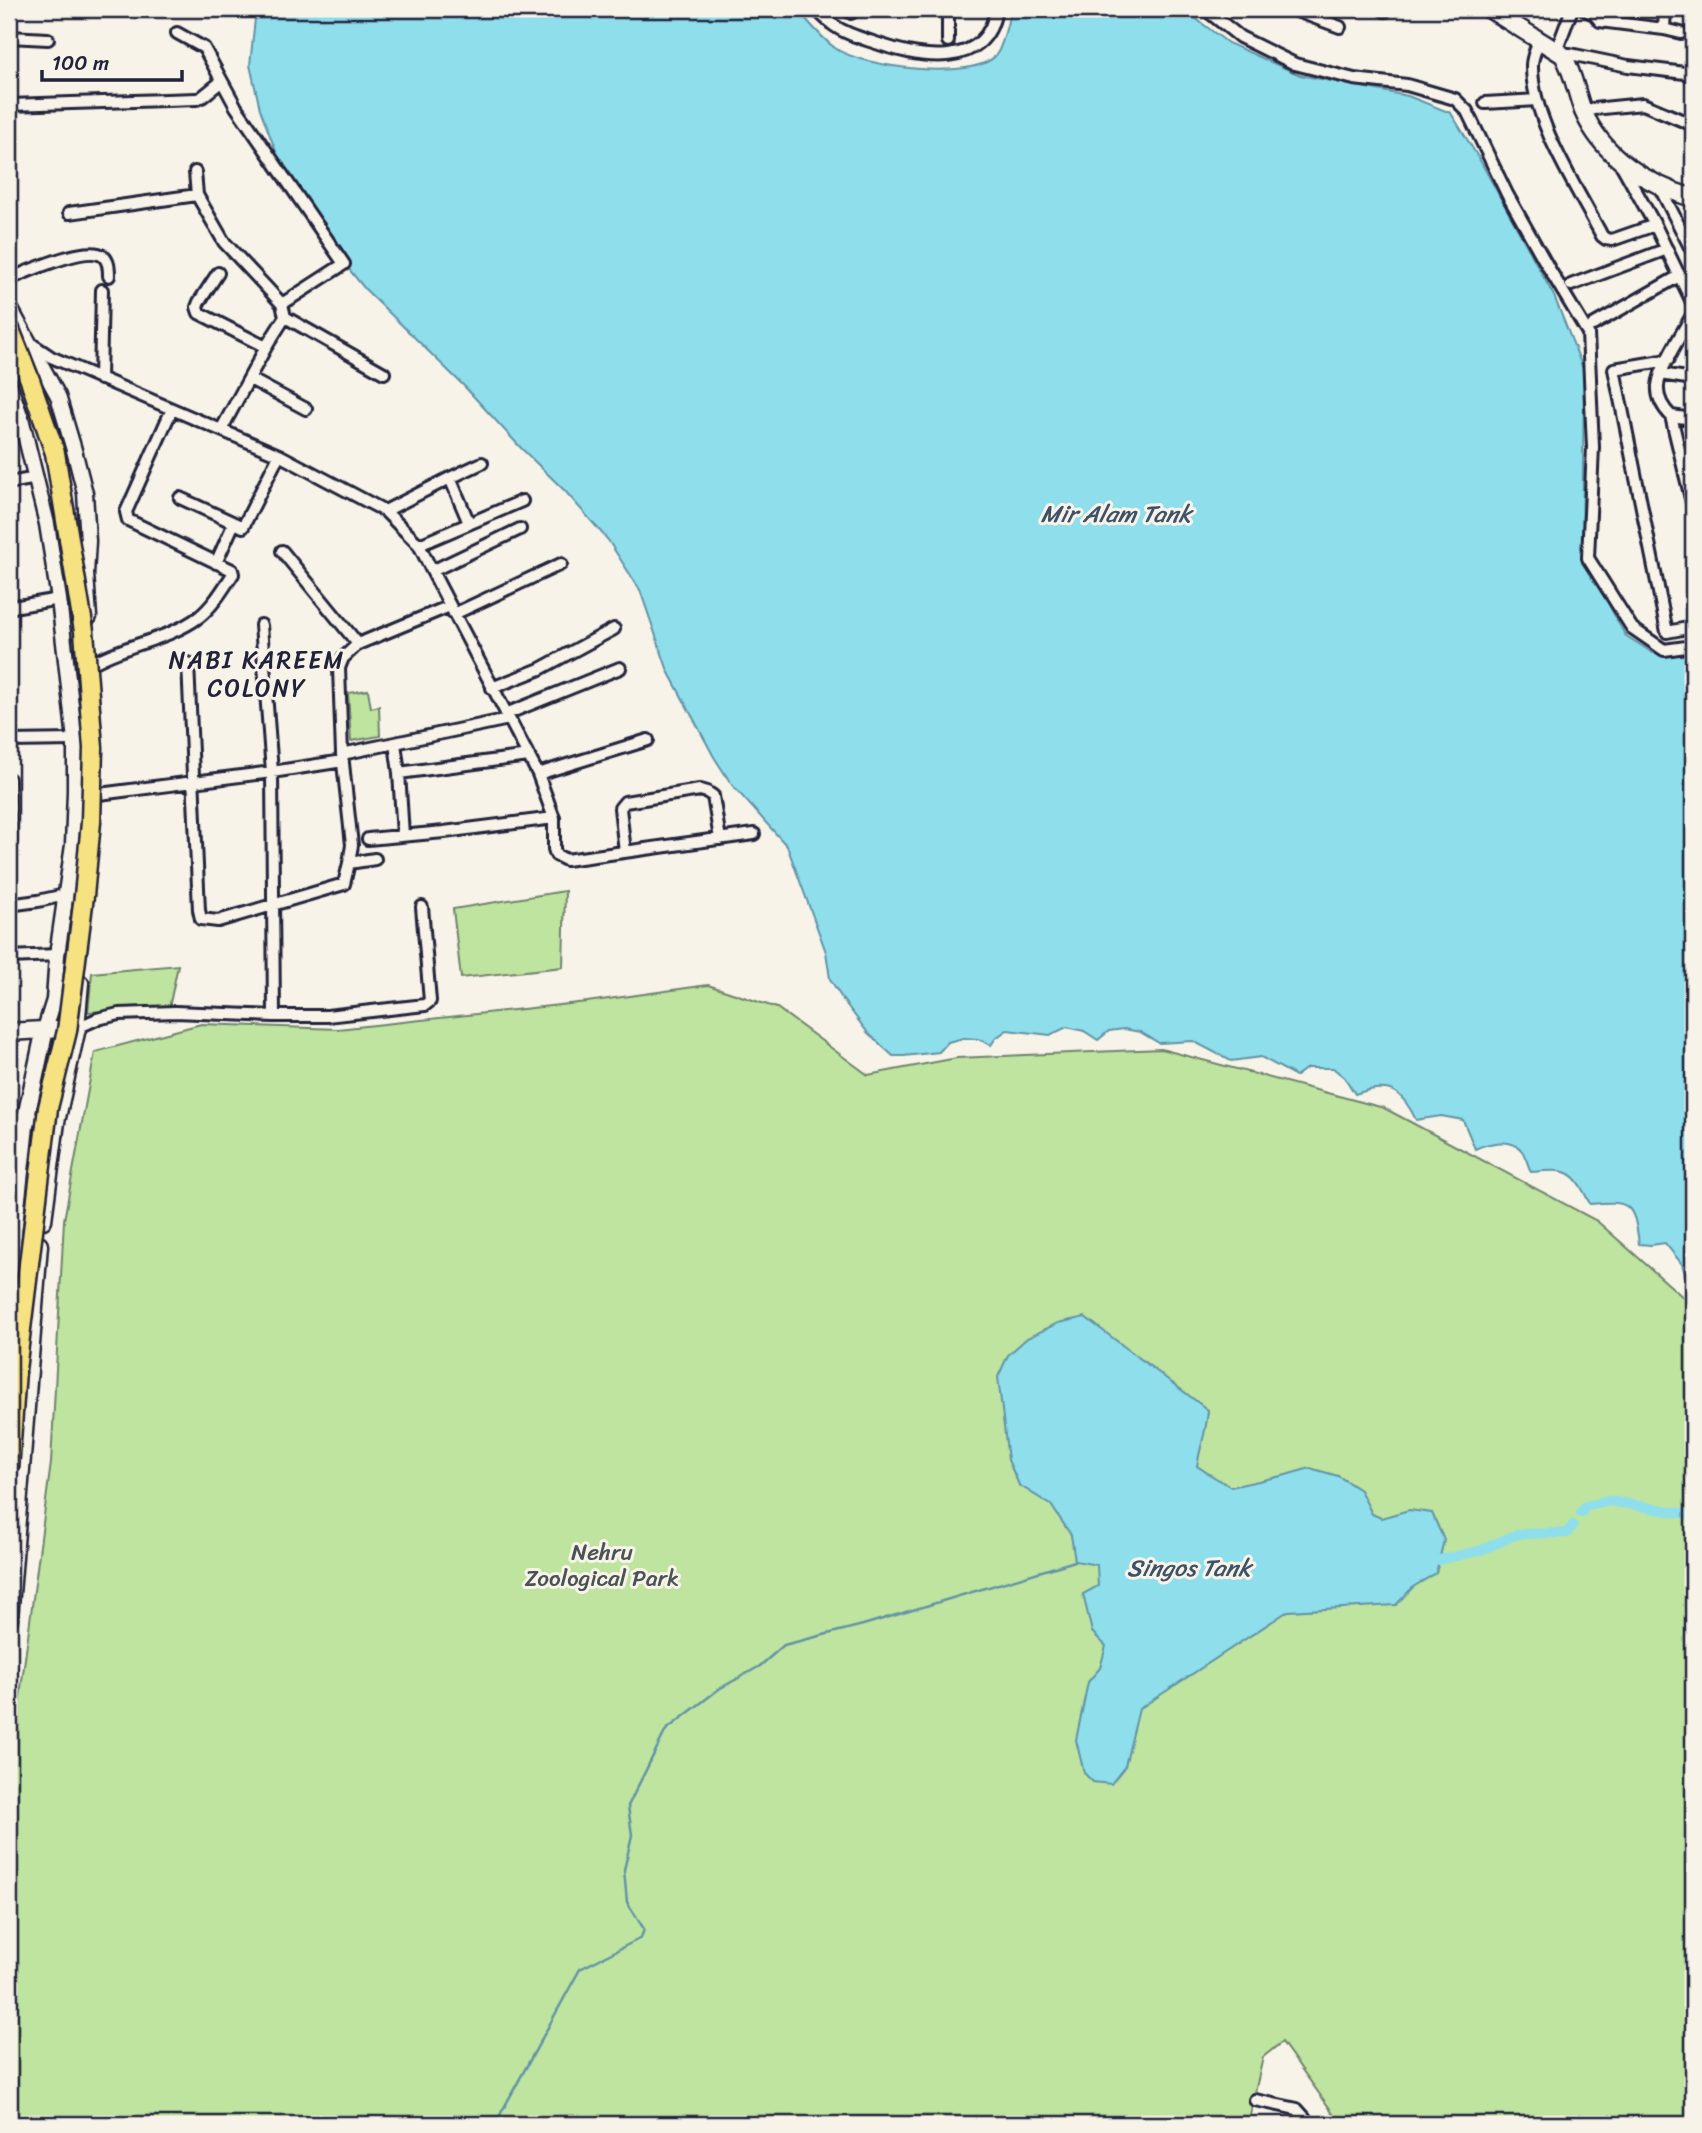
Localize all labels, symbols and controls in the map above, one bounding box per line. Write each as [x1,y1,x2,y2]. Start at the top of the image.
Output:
scale bar [42,38,182,82]
text: 100 m [52,44,109,82]
water label: Mir Alam Tank [1041,493,1195,535]
district label: NABI KAREEM COLONY [169,639,345,709]
park label: Nehru Zoological Park [525,1532,679,1599]
water label: Singos Tank [1127,1547,1254,1589]

